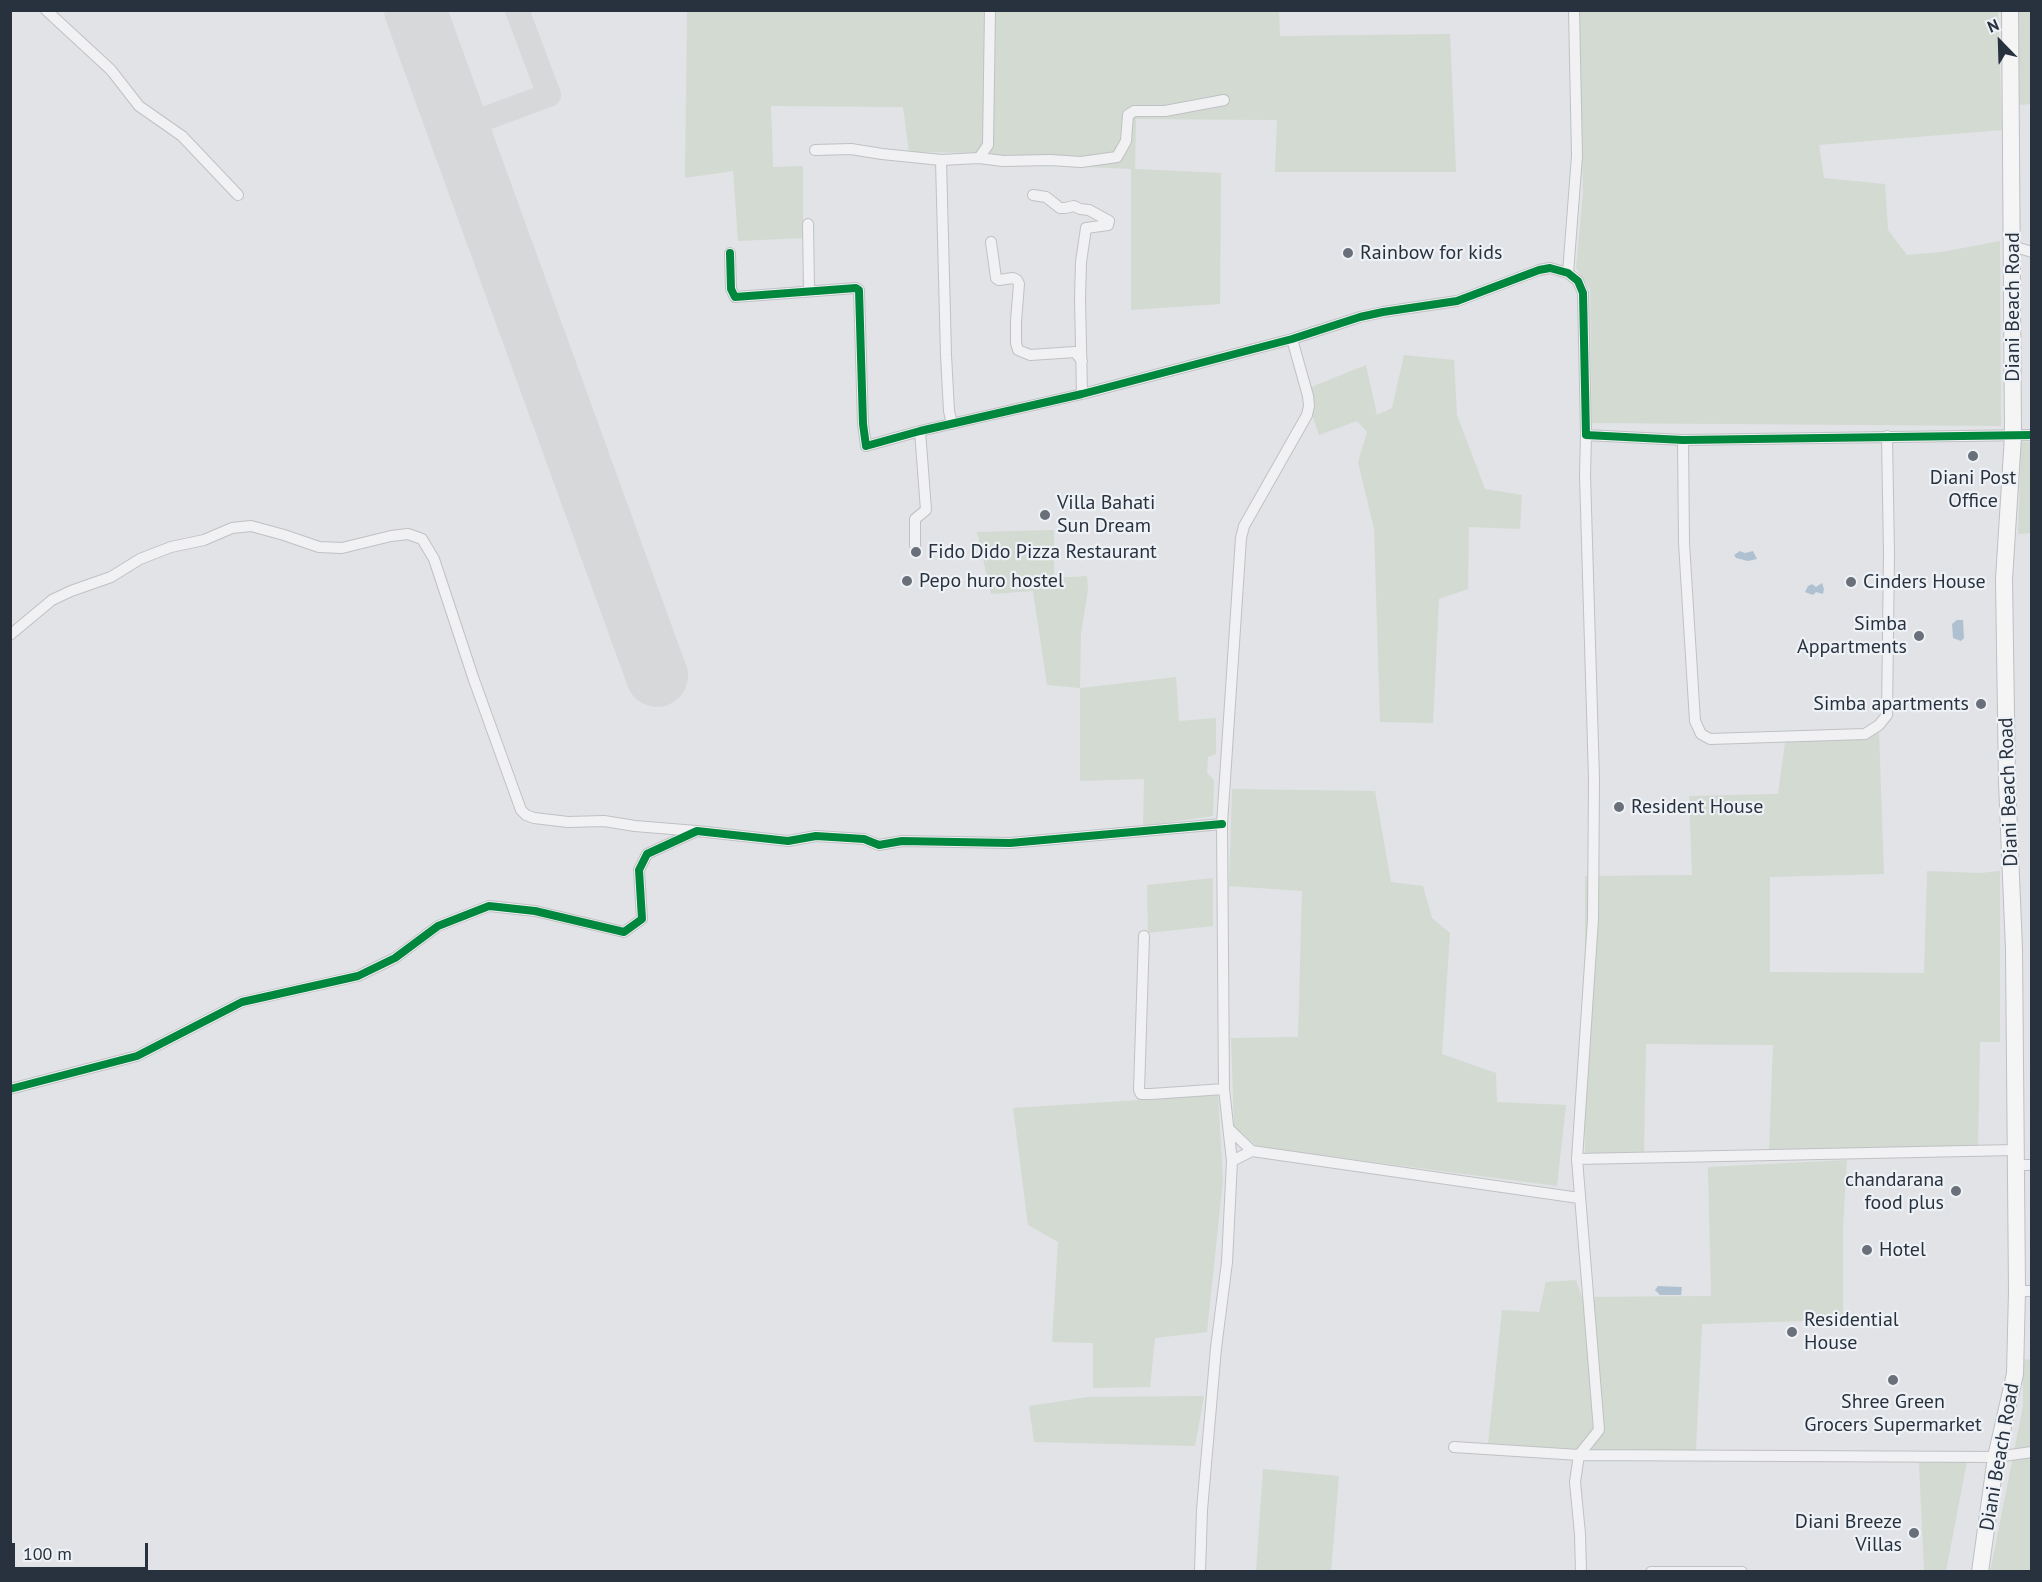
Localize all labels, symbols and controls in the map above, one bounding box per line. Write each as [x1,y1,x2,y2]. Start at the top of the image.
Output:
north arrow [1970,12,2030,72]
text: N [1984,14,2002,37]
street label: Diani Beach Road [2001,232,2025,382]
place label: Rainbow for kids [1360,241,1502,265]
marker: Rainbow for kids [1341,246,1355,260]
marker: Diani Post Office [1966,449,1980,463]
place label: Diani Post Office [1930,466,2016,513]
place label: Villa Bahati Sun Dream [1057,491,1155,538]
marker: Villa Bahati Sun Dream [1038,508,1052,522]
place label: Fido Dido Pizza Restaurant [928,540,1157,564]
marker: Fido Dido Pizza Restaurant [909,545,923,559]
place label: Pepo huro hostel [919,569,1064,593]
place label: Cinders House [1863,570,1986,594]
marker: Pepo huro hostel [900,574,914,588]
marker: Cinders House [1844,575,1858,589]
place label: Simba Appartments [1797,612,1907,659]
marker: Simba Appartments [1912,629,1926,643]
place label: Simba apartments [1813,692,1969,716]
marker: Simba apartments [1974,697,1988,711]
street label: Diani Beach Road [1994,717,2024,867]
place label: Resident House [1631,795,1763,819]
marker: Resident House [1612,800,1626,814]
place label: chandarana food plus [1845,1168,1944,1215]
marker: chandarana food plus [1949,1184,1963,1198]
place label: Hotel [1879,1238,1926,1262]
marker: Hotel [1860,1243,1874,1257]
place label: Residential House [1804,1308,1899,1355]
marker: Residential House [1785,1325,1799,1339]
marker: Shree Green Grocers Supermarket [1886,1373,1900,1387]
street label: Diani Beach Road [1975,1381,2025,1533]
place label: Shree Green Grocers Supermarket [1804,1390,1982,1437]
place label: Diani Breeze Villas [1795,1510,1902,1557]
marker: Diani Breeze Villas [1907,1526,1921,1540]
scale bar [15,1531,152,1569]
text: 100 m [23,1542,72,1565]

